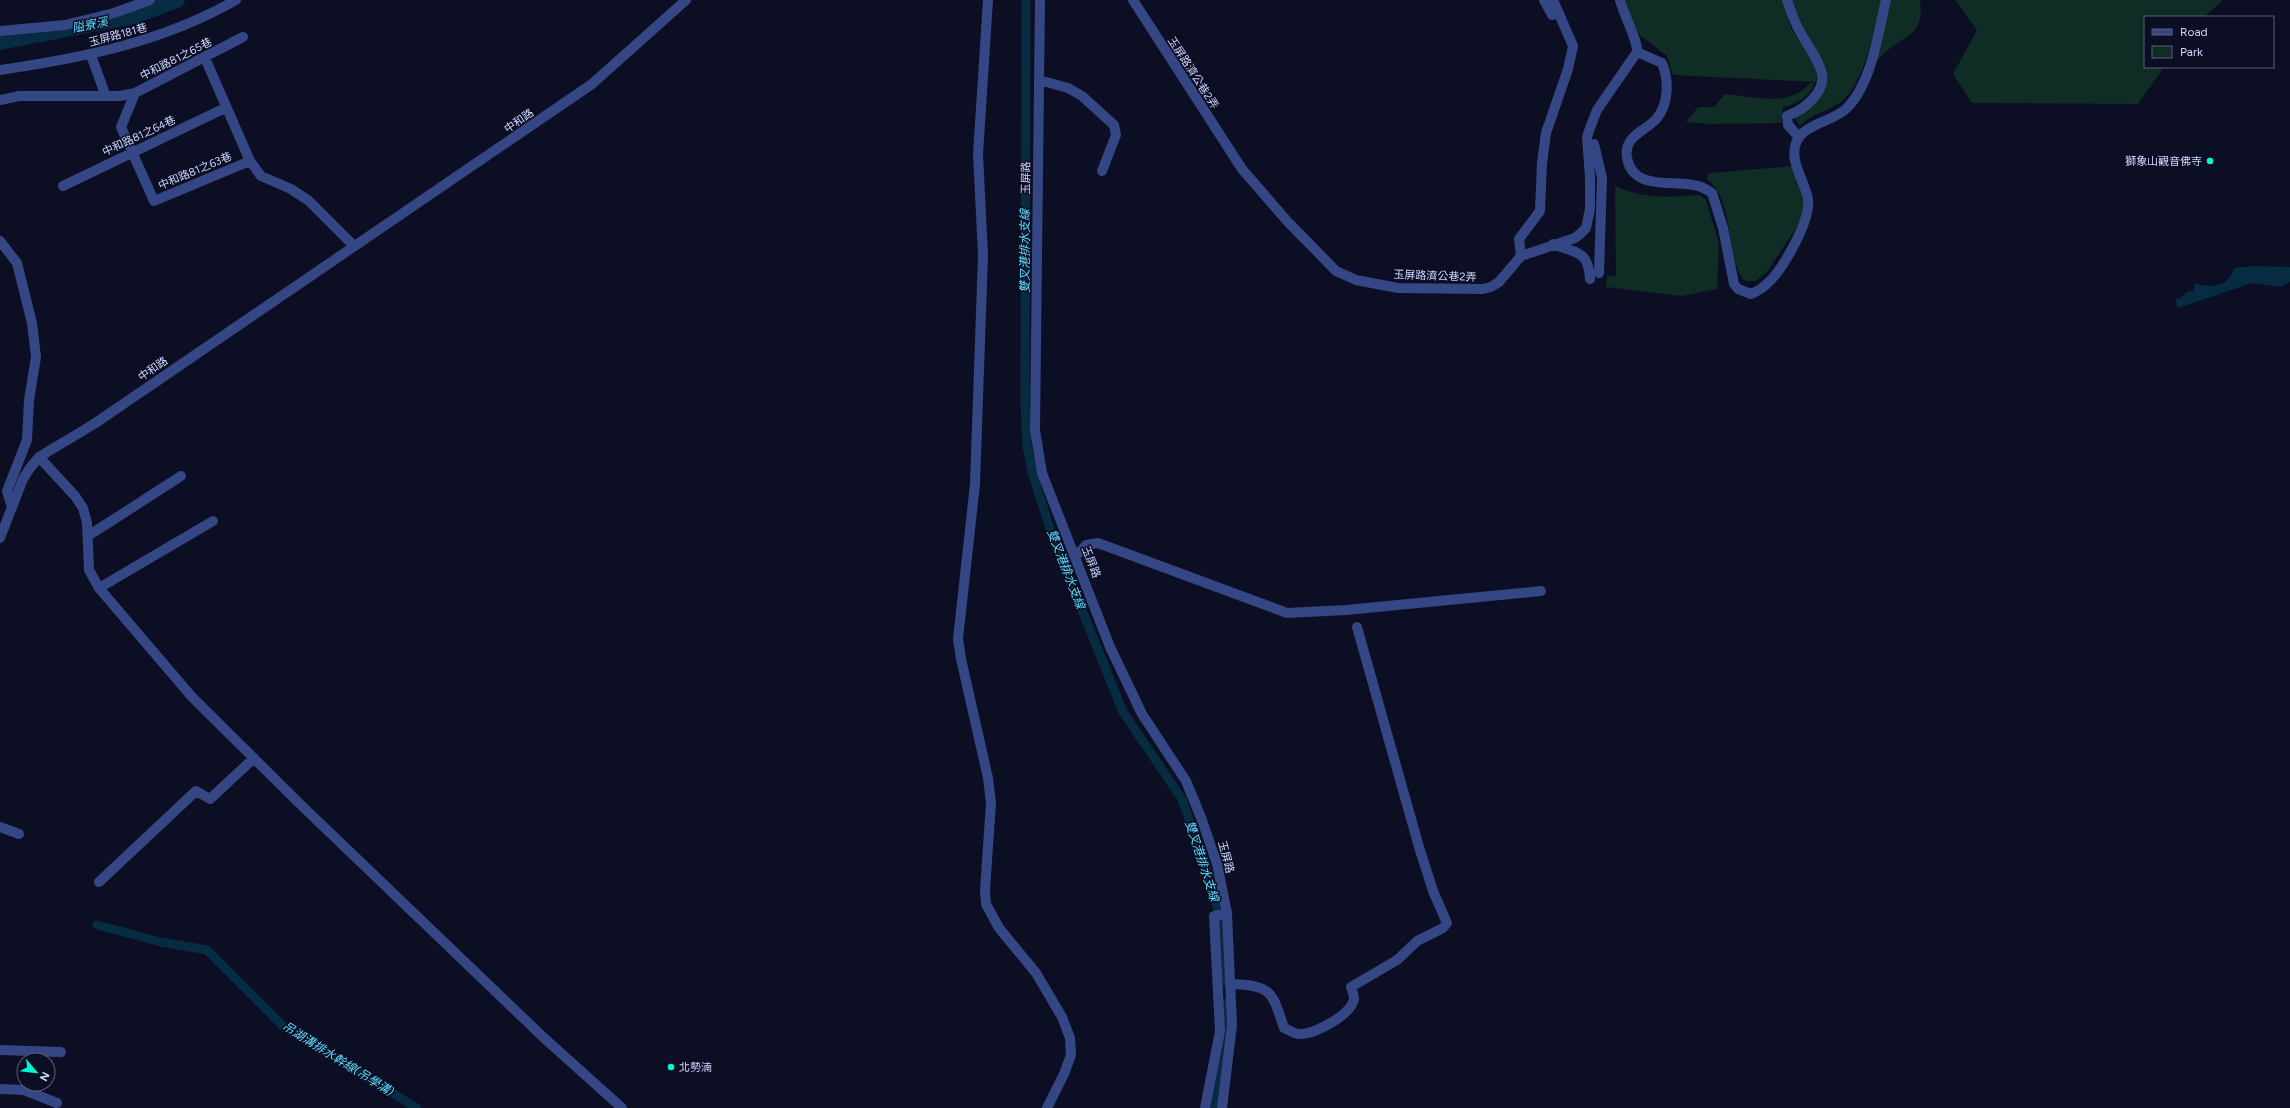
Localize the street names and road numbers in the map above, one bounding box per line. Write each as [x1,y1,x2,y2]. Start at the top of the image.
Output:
street label: 玉屏路181巷 [87,21,149,49]
street label: 中和路81之65巷 [138,35,214,83]
street label: 玉屏路濟公巷2弄 [1165,35,1221,111]
street label: 中和路 [502,106,536,136]
street label: 中和路81之64巷 [100,113,178,159]
street label: 中和路81之63巷 [156,150,234,192]
street label: 玉屏路 [1019,161,1033,195]
street label: 玉屏路濟公巷2弄 [1393,268,1477,284]
street label: 中和路 [136,354,170,384]
street label: 玉屏路 [1079,544,1103,580]
street label: 玉屏路 [1215,839,1237,875]

